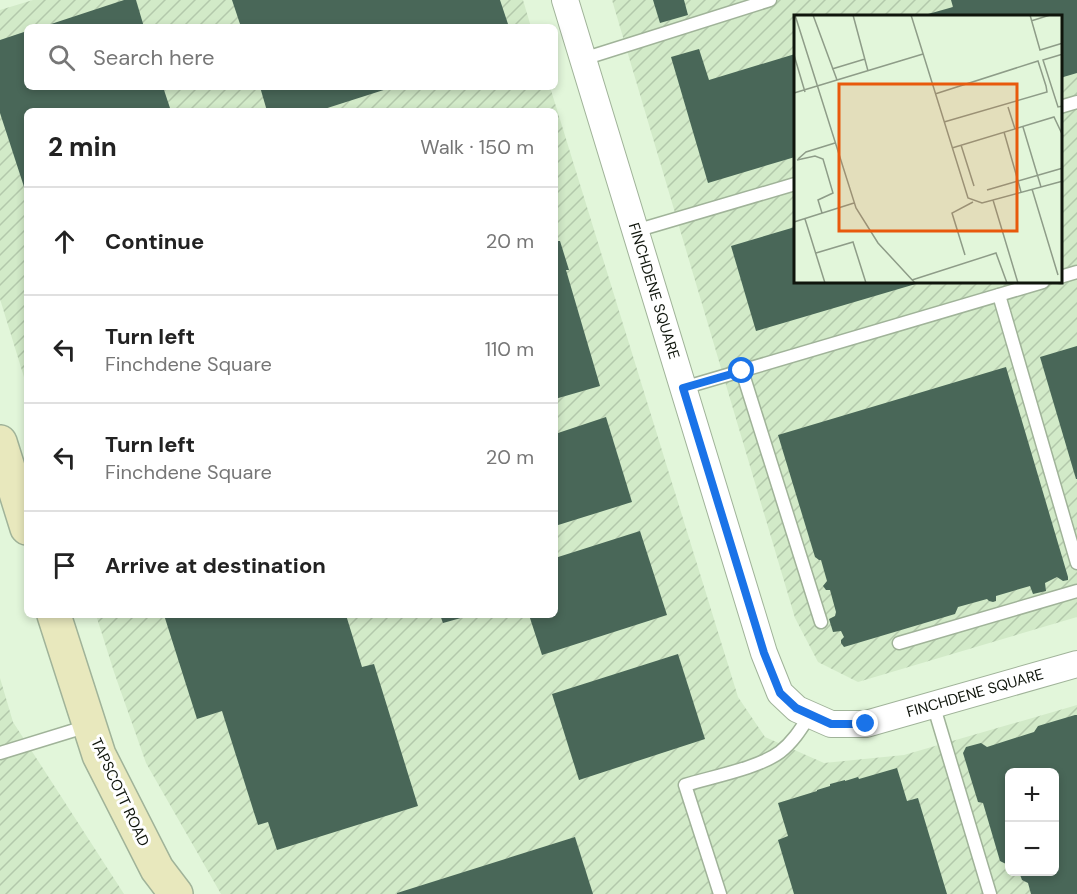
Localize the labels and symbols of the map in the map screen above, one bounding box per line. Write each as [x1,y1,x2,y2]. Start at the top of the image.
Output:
inset map [794,15,1062,284]
street label: FINCHDENE SQUARE [624,220,684,362]
route start [728,357,754,383]
street label: FINCHDENE SQUARE [904,664,1046,722]
route end [852,710,878,736]
street label: TAPSCOTT ROAD [86,735,154,849]

